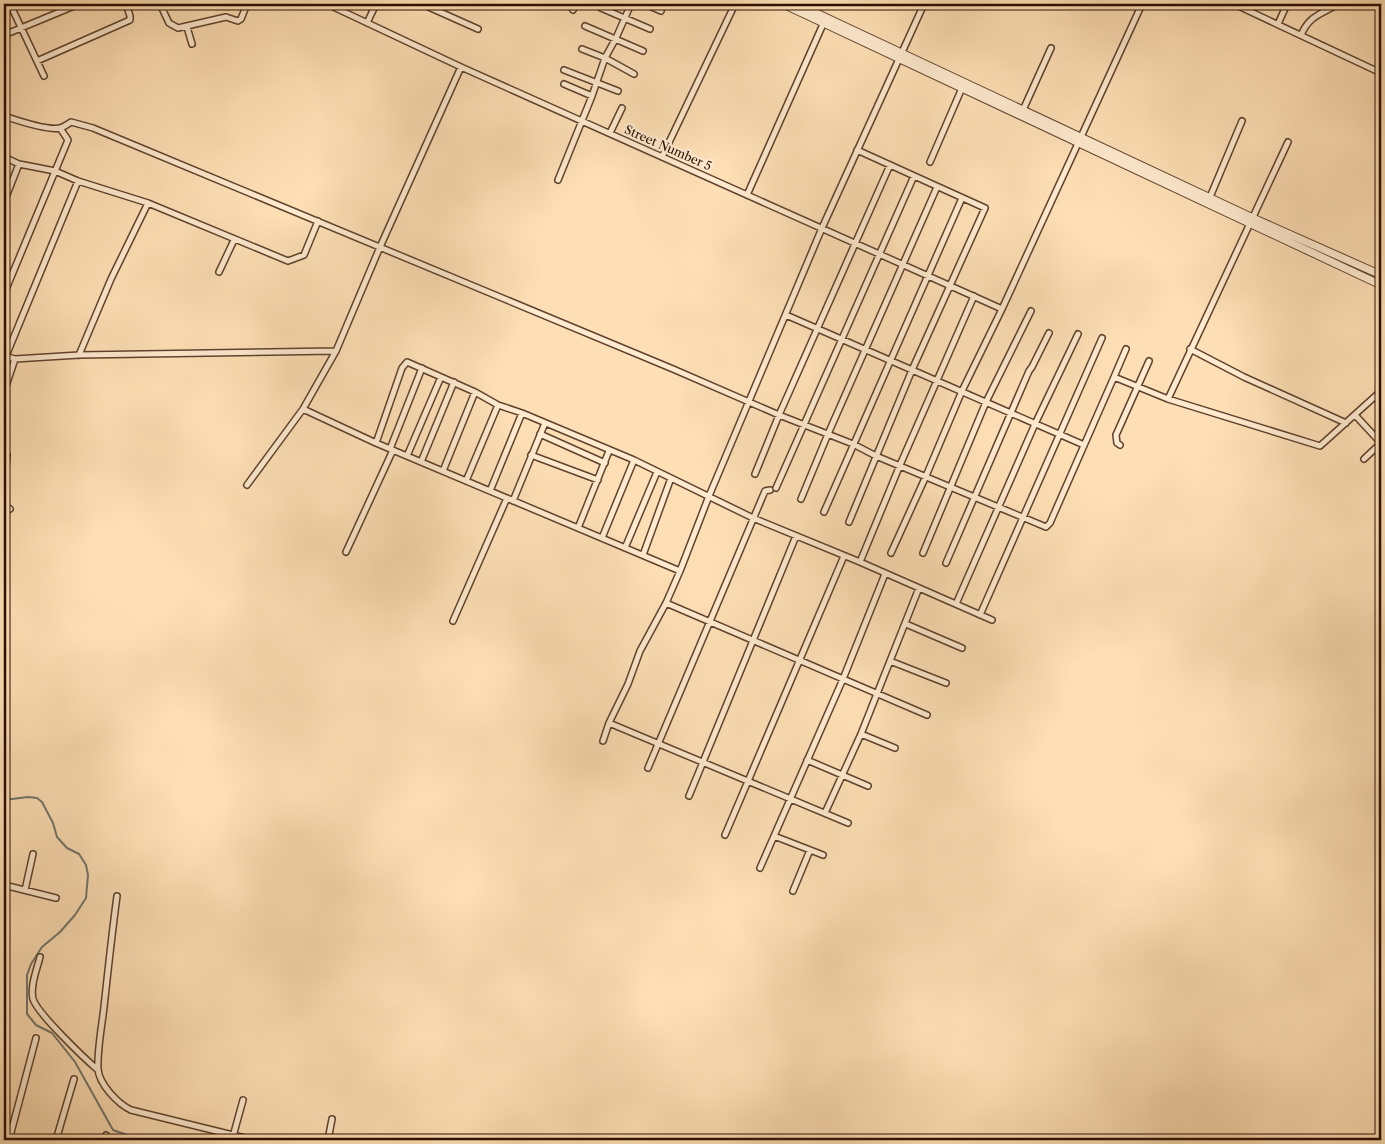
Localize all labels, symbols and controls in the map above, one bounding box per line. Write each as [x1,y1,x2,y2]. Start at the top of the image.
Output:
street label: Street Number 5 [622,122,714,173]

